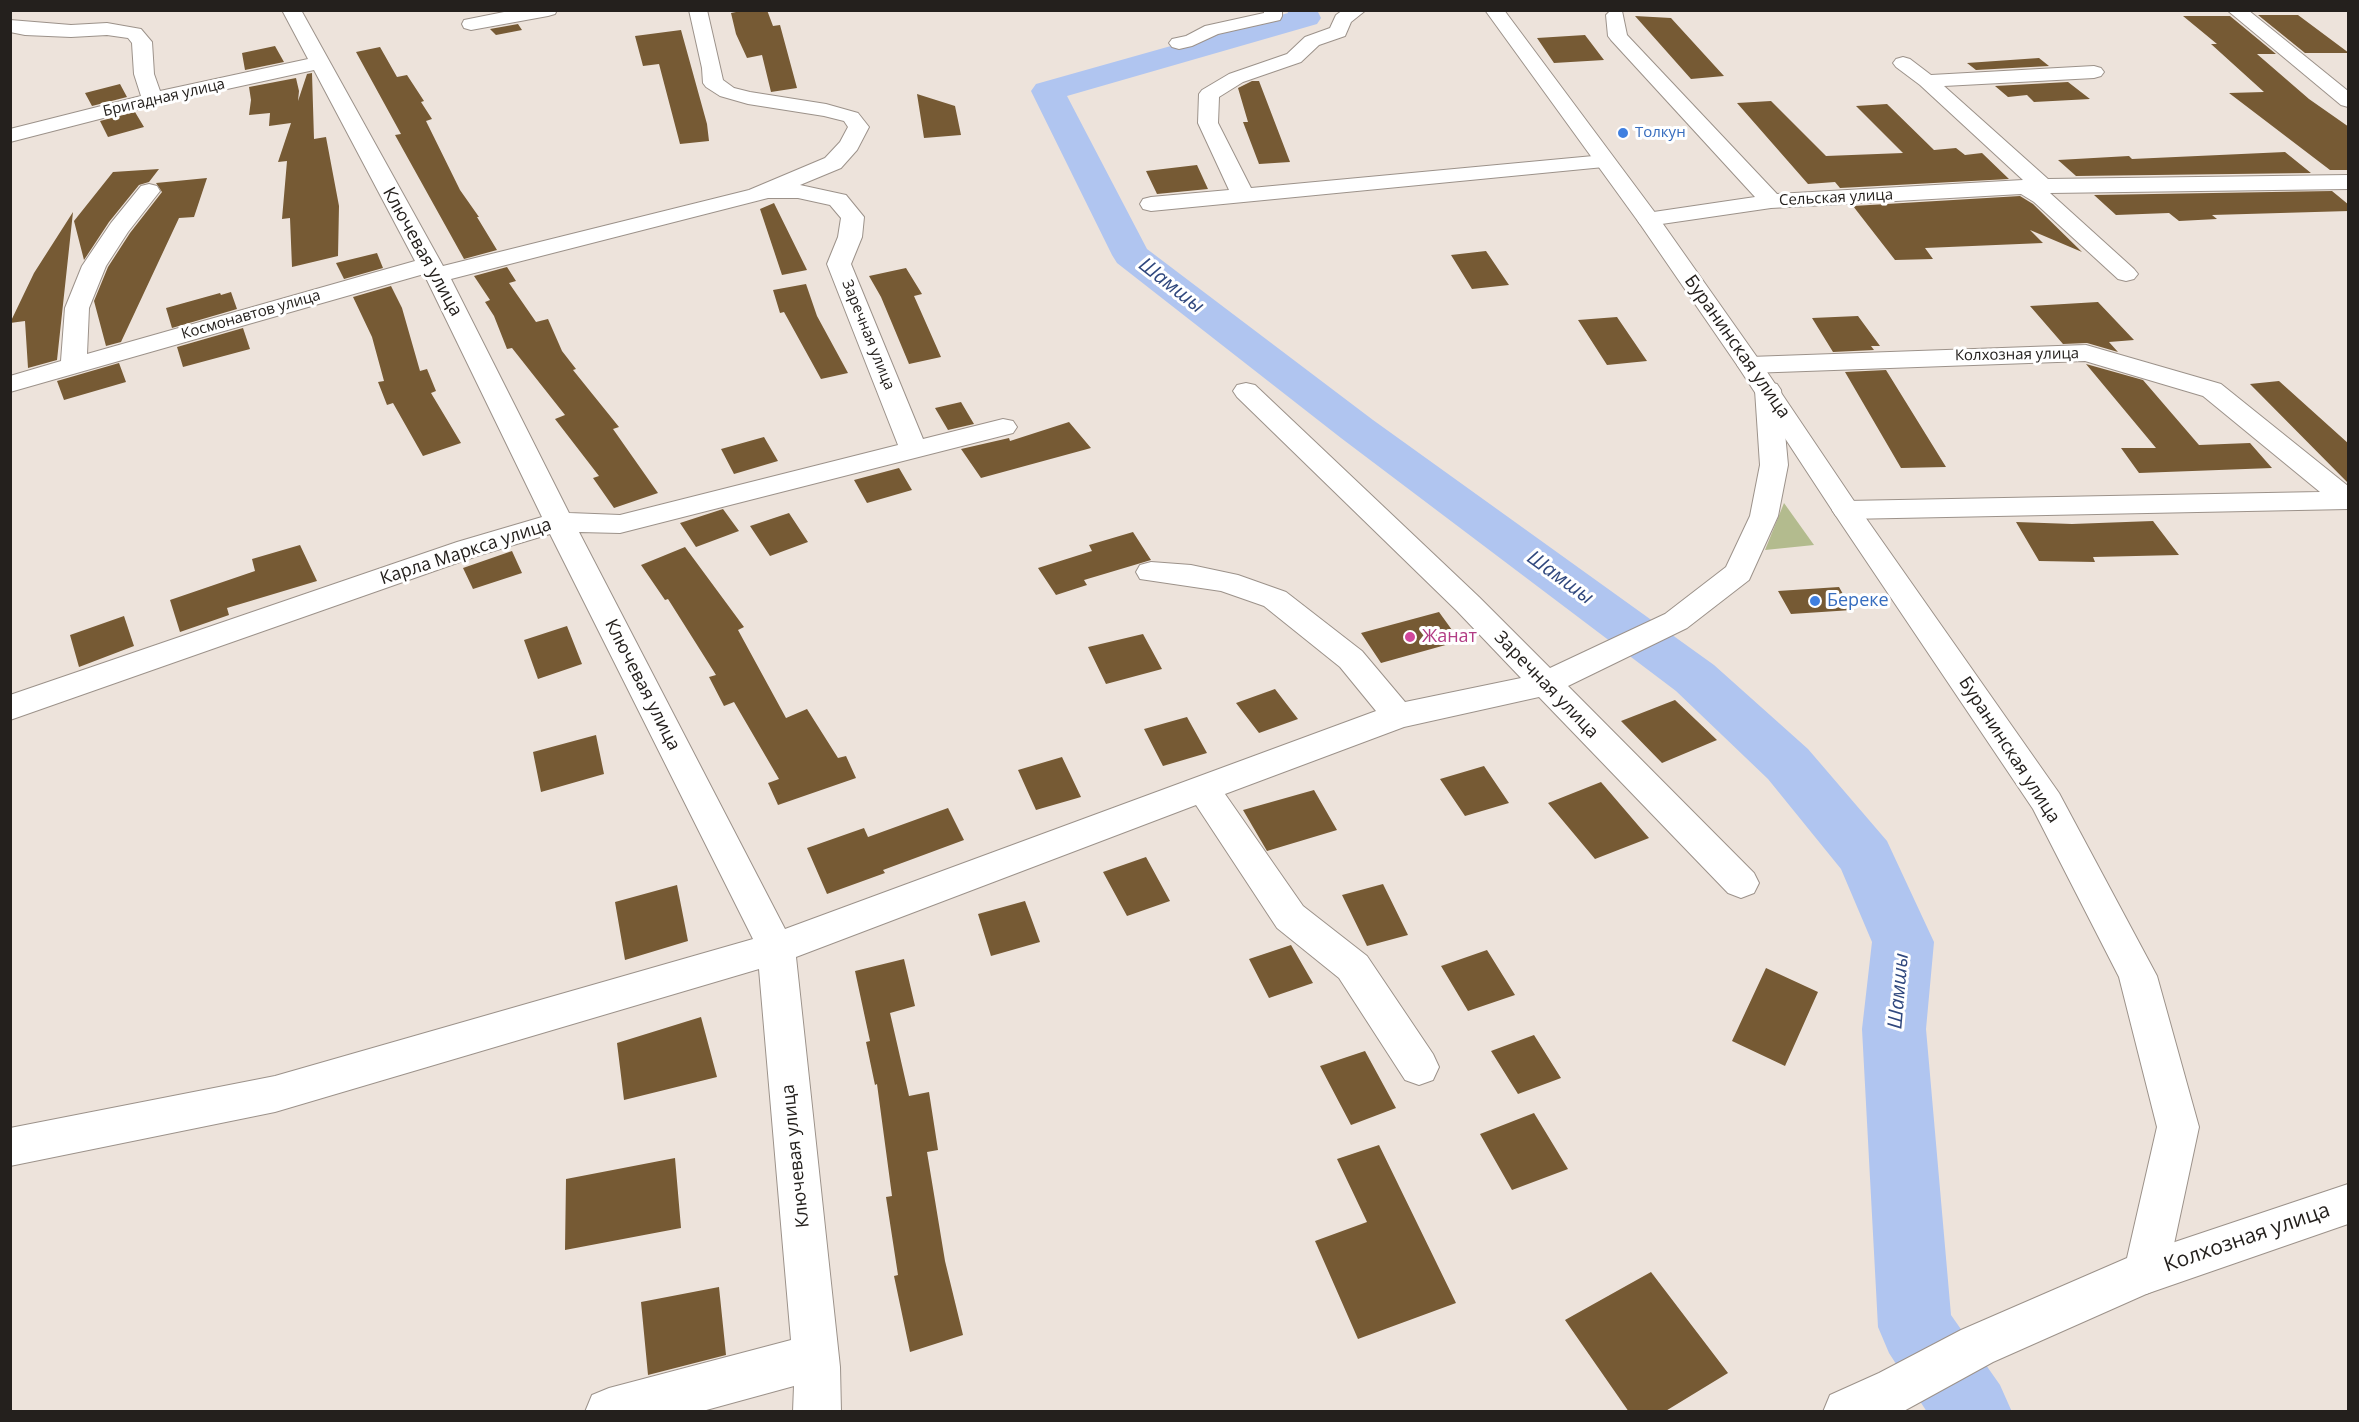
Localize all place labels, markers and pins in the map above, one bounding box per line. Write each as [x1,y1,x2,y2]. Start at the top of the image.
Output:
place label: Толкун [1635,124,1686,142]
marker: Толкун [1616,126,1630,140]
place label: Береке [1827,590,1889,612]
marker: Береке [1808,594,1822,608]
place label: Жанат [1422,626,1477,648]
marker: Жанат [1403,630,1417,644]

